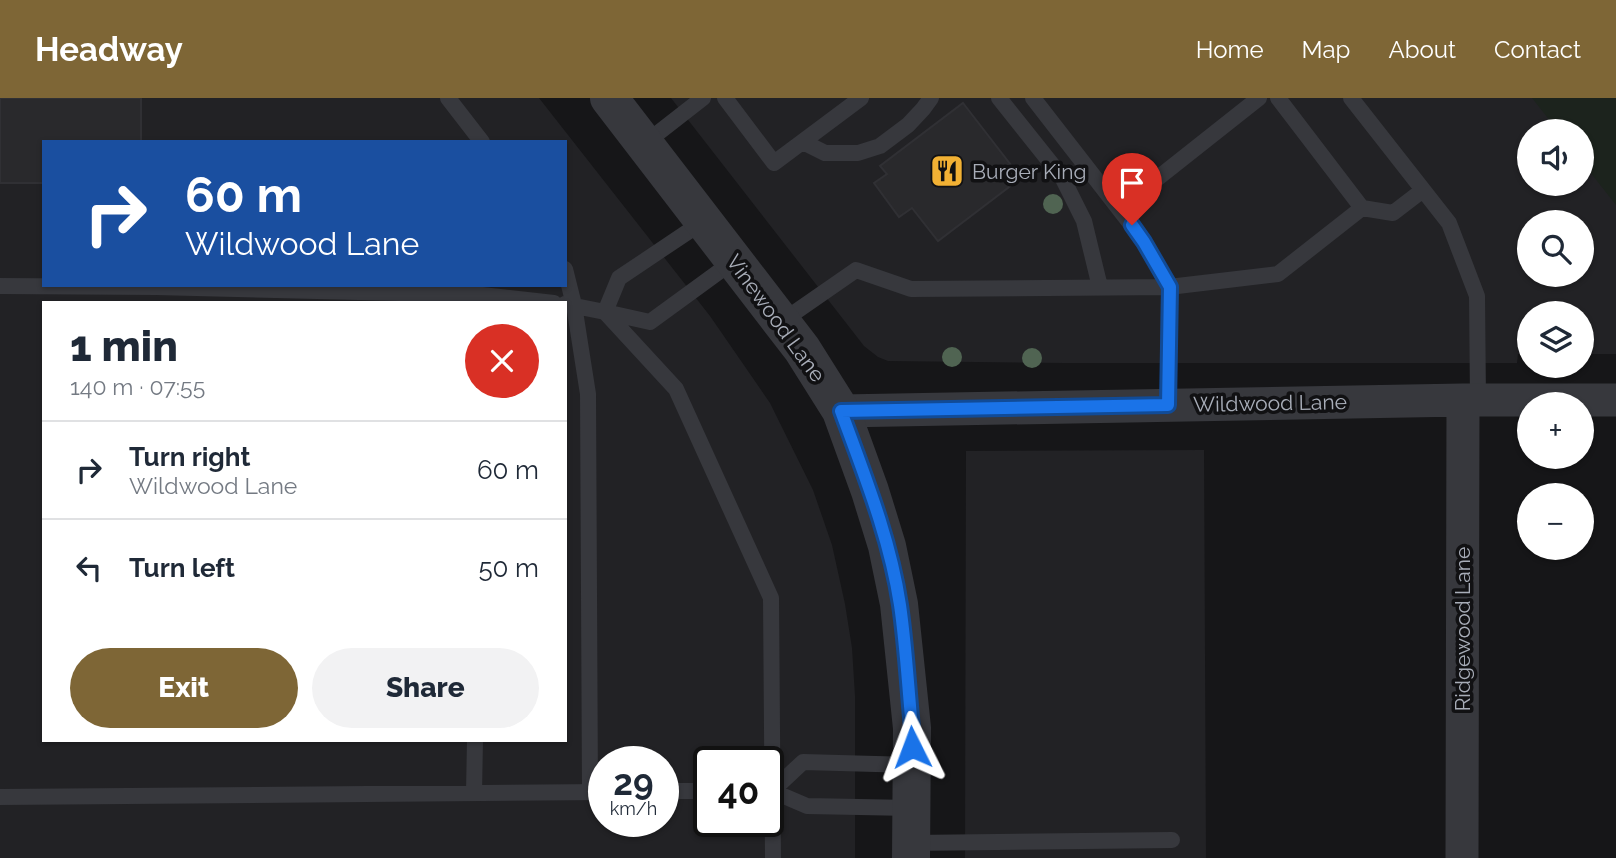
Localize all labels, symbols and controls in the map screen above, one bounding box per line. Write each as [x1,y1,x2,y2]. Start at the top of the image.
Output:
text: Headway [35,30,183,69]
text: Home [1196,35,1264,64]
text: Map [1302,35,1350,64]
text: About [1388,35,1456,64]
text: Contact [1494,35,1581,64]
map controls [1517,119,1594,560]
button: sound [1517,119,1594,196]
restaurant icon: Burger King [928,152,966,190]
pin [1102,153,1162,225]
place label: Burger King [972,159,1086,184]
icon: arrive [1113,164,1151,202]
text: 60 m [185,166,302,223]
icon: right [70,168,161,259]
button: search [1517,210,1594,287]
text: Wildwood Lane [185,225,419,262]
street label: Vinewood Lane [721,249,831,387]
button: layers [1517,301,1594,378]
text: 1 min [70,322,178,371]
button: close [465,324,539,398]
text: 140 m · 07:55 [70,373,205,400]
street label: Wildwood Lane [1193,389,1347,417]
button: + [1517,392,1594,469]
text: Turn right [129,442,250,472]
icon: right [70,451,108,489]
text: 60 m [477,455,539,485]
text: Wildwood Lane [129,472,297,499]
button: − [1517,483,1594,560]
street label: Ridgewood Lane [1450,547,1475,711]
icon: left [70,549,108,587]
text: Turn left [129,553,235,583]
text: 50 m [478,553,539,583]
button: Exit [70,648,298,728]
button: Share [312,648,539,728]
position arrow [875,710,949,784]
speed limit sign: 40 [693,746,784,837]
text: 29 [613,762,654,803]
text: km/h [610,798,657,819]

